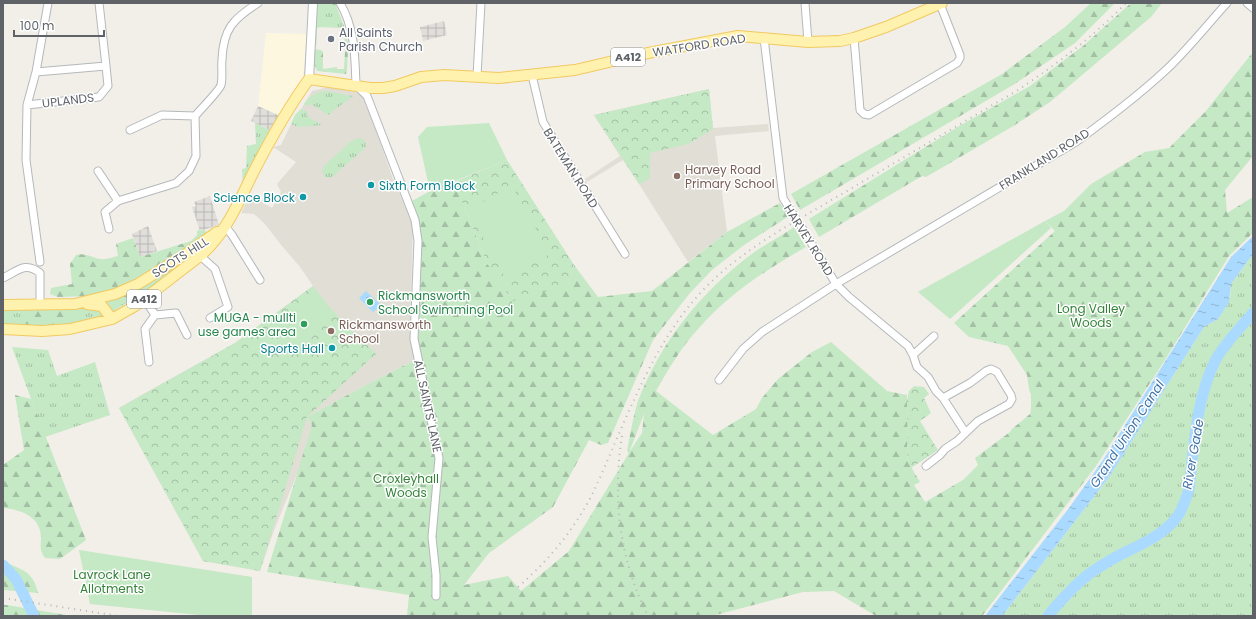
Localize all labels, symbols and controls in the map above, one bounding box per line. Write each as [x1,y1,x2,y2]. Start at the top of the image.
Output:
scale bar [14,12,104,38]
text: 100 m [20,17,54,34]
place label: All Saints Parish Church [339,24,423,55]
street label: WATFORD ROAD [651,29,747,61]
marker: All Saints Parish Church [326,34,336,44]
road number: A412 [611,48,645,66]
street label: UPLANDS [41,88,95,112]
street label: FRANKLAND ROAD [995,124,1093,194]
street label: BATEMAN ROAD [540,125,602,211]
place label: Harvey Road Primary School [685,161,775,192]
marker: Harvey Road Primary School [672,171,682,181]
place label: Sixth Form Block [379,177,476,194]
marker: Sixth Form Block [366,180,376,190]
place label: Science Block [213,189,296,206]
marker: Science Block [298,192,308,202]
street label: HARVEY ROAD [780,201,838,279]
street label: SCOTS HILL [148,232,212,282]
place label: Rickmansworth School Swimming Pool [378,287,513,318]
road number: A412 [127,290,161,308]
marker: Rickmansworth School Swimming Pool [365,297,375,307]
park label: Long Valley Woods [1057,300,1125,331]
place label: MUGA - mullti use games area [198,309,296,340]
place label: Rickmansworth School [339,316,431,347]
marker: MUGA - mullti use games area [299,319,309,329]
marker: Rickmansworth School [326,326,336,336]
place label: Sports Hall [261,340,324,357]
marker: Sports Hall [327,343,337,353]
street label: ALL SAINTS' LANE [410,358,446,454]
water label: Grand Union Canal [1085,376,1169,491]
water label: River Gade [1177,417,1209,491]
park label: Croxleyhall Woods [373,470,439,501]
park label: Lavrock Lane Allotments [73,566,151,597]

